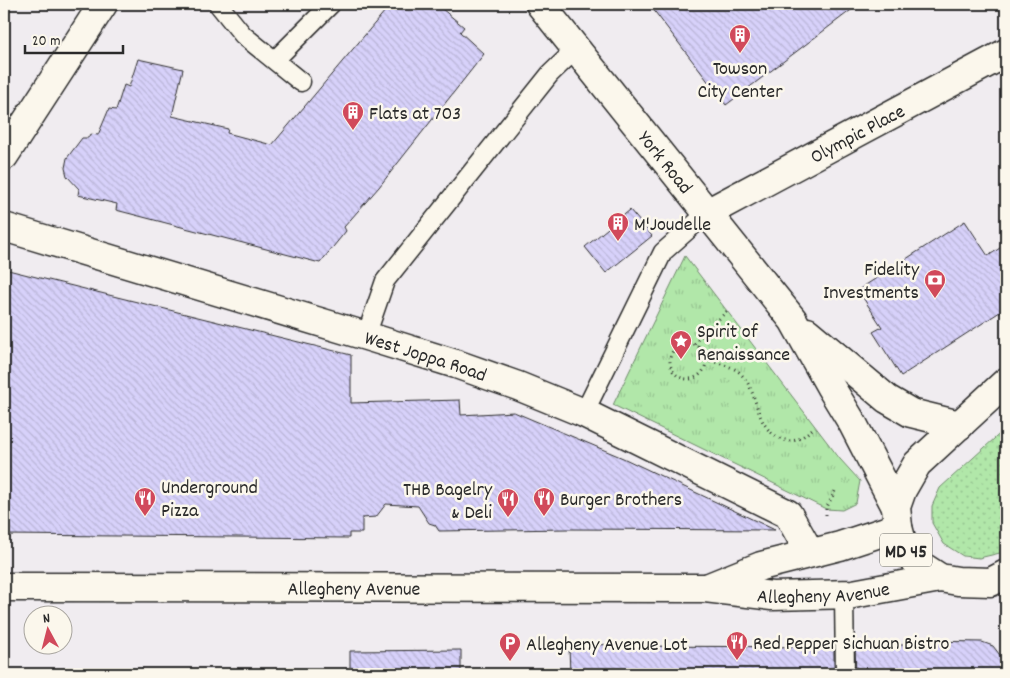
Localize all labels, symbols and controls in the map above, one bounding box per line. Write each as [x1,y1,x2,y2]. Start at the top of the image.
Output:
scale bar [25,22,122,54]
building icon: Towson City Center [728,23,752,54]
text: 20 m [32,31,60,53]
place label: Towson City Center [697,56,783,107]
street label: Olympic Place [806,99,911,172]
building icon: Flats at 703 [341,100,365,131]
place label: Flats at 703 [369,101,461,129]
street label: York Road [630,126,698,201]
building icon: M'Joudelle [606,211,630,242]
place label: M'Joudelle [634,212,711,240]
place label: Fidelity Investments [823,257,920,308]
bank icon: Fidelity Investments [923,268,947,299]
place label: Spirit of Renaissance [697,319,790,370]
street label: West Joppa Road [361,325,490,391]
place icon: Spirit of Renaissance [669,329,693,360]
place label: Underground Pizza [161,475,258,526]
place label: THB Bagelry & Deli [403,477,493,528]
restaurant icon: Underground Pizza [133,486,157,517]
restaurant icon: Burger Brothers [532,486,556,517]
restaurant icon: THB Bagelry & Deli [496,487,520,518]
place label: Burger Brothers [560,487,682,515]
road number: MD 45 [880,534,932,566]
street label: Allegheny Avenue [288,576,421,605]
street label: Allegheny Avenue [755,576,893,613]
north arrow [22,606,72,656]
text: N [42,609,51,629]
restaurant icon: Red Pepper Sichuan Bistro [725,630,749,661]
parking icon: Allegheny Avenue Lot [498,631,522,662]
place label: Red Pepper Sichuan Bistro [753,631,949,659]
place label: Allegheny Avenue Lot [526,632,688,660]

